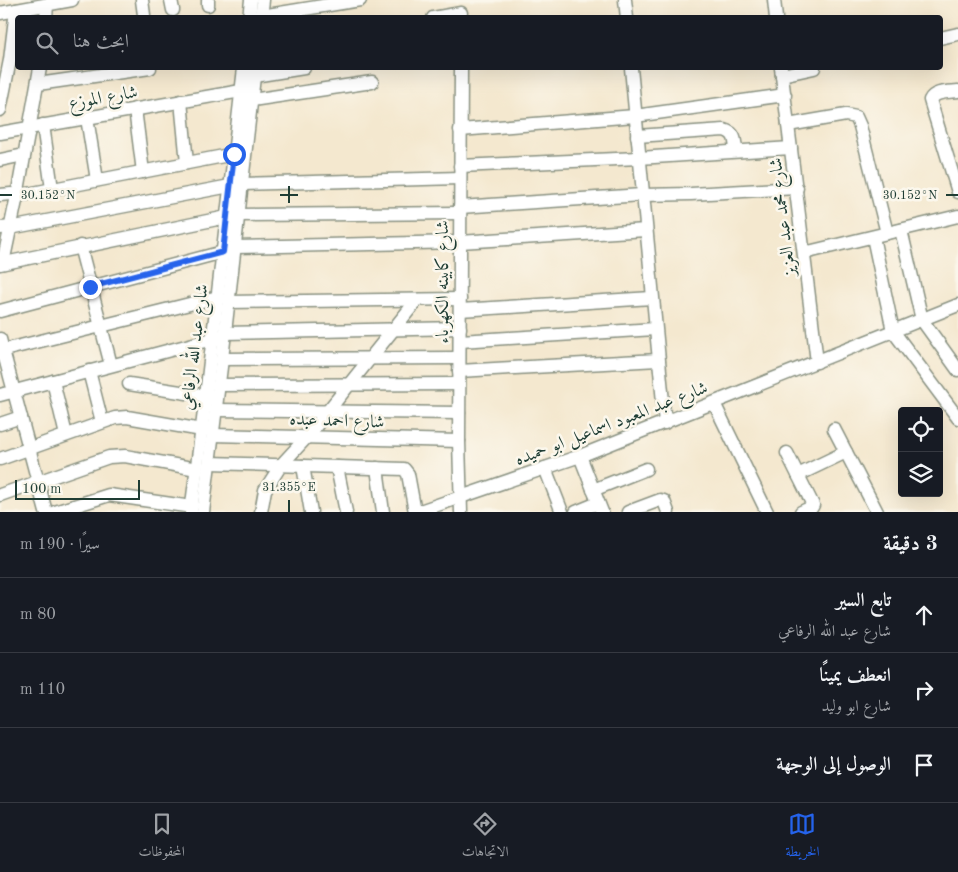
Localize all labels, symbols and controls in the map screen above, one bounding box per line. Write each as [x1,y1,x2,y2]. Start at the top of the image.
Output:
search box [15,15,943,70]
icon: search [33,29,61,57]
text: ابحث هنا [73,33,129,52]
street label: شارع الموزع [67,83,140,118]
route start [223,143,246,166]
street label: شارع محمد عبد العزيز [767,156,804,279]
text: 30.152°N [21,189,75,202]
text: 30.152°N [883,189,937,202]
street label: شارع كابينه الكهرباء [433,220,457,344]
route end [79,276,102,299]
street label: شارع عبد الله الرفاعي [172,282,217,412]
street label: شارع عبد المعبود اسماعيل ابو حميده [513,379,712,474]
map controls [898,407,943,497]
button: locate [898,407,943,452]
street label: شارع احمد عبده [289,410,385,437]
button: layers [898,452,943,497]
scale bar [15,477,140,500]
text: 31.355°E [262,481,316,494]
text: 100 m [22,482,61,496]
text: 3 دقيقة [883,534,938,555]
text: سيرًا · 190 m [20,537,100,553]
text: تابع السير [836,592,891,611]
icon: ahead [910,601,938,629]
text: 80 m [20,607,56,623]
text: شارع عبد الله الرفاعي [778,624,891,640]
text: انعطف يمينًا [819,667,891,686]
icon: right [910,676,938,704]
text: 110 m [20,682,65,698]
text: شارع ابو وليد [822,699,891,715]
icon: arrive [910,751,938,779]
text: الوصول إلى الوجهة [776,756,891,775]
tab: المحفوظات [139,810,185,865]
tab: الاتجاهات [462,810,508,865]
tab: الخريطة [785,810,820,865]

